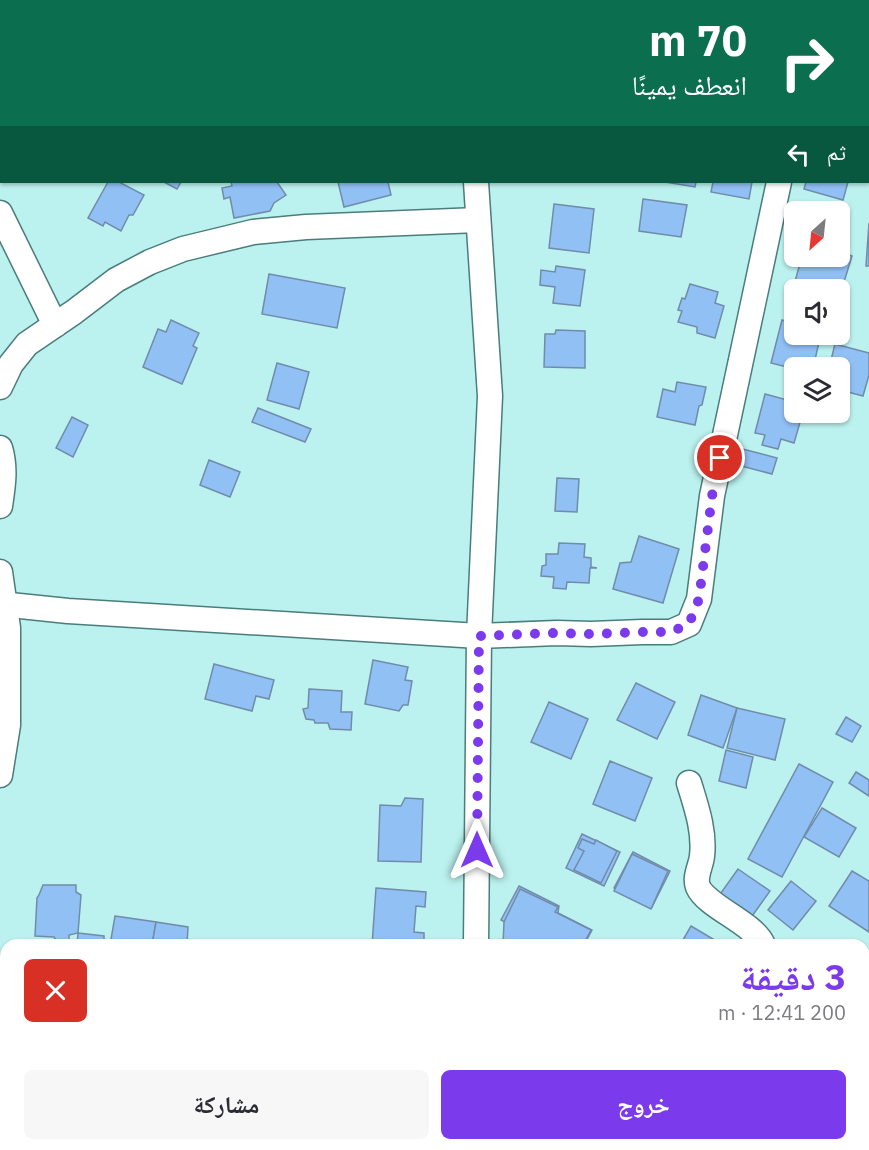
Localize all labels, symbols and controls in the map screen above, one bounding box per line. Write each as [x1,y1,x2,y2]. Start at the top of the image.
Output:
text: 70 m [649,13,747,68]
icon: right [768,24,846,102]
text: انعطف يمينًا [632,67,747,102]
text: ثم [827,137,846,166]
icon: left [782,138,815,171]
north arrow [784,201,850,267]
map controls [784,201,850,423]
button: sound [784,279,850,345]
button: layers [784,357,850,423]
pin [694,432,745,483]
icon: arrive [703,441,736,474]
position arrow [445,818,509,882]
text: 3 دقيقة [740,953,846,1000]
button: close [24,959,87,1022]
text: 200 m · 12:41 [718,999,846,1026]
button: مشاركة [24,1070,429,1139]
button: خروج [441,1070,846,1139]

